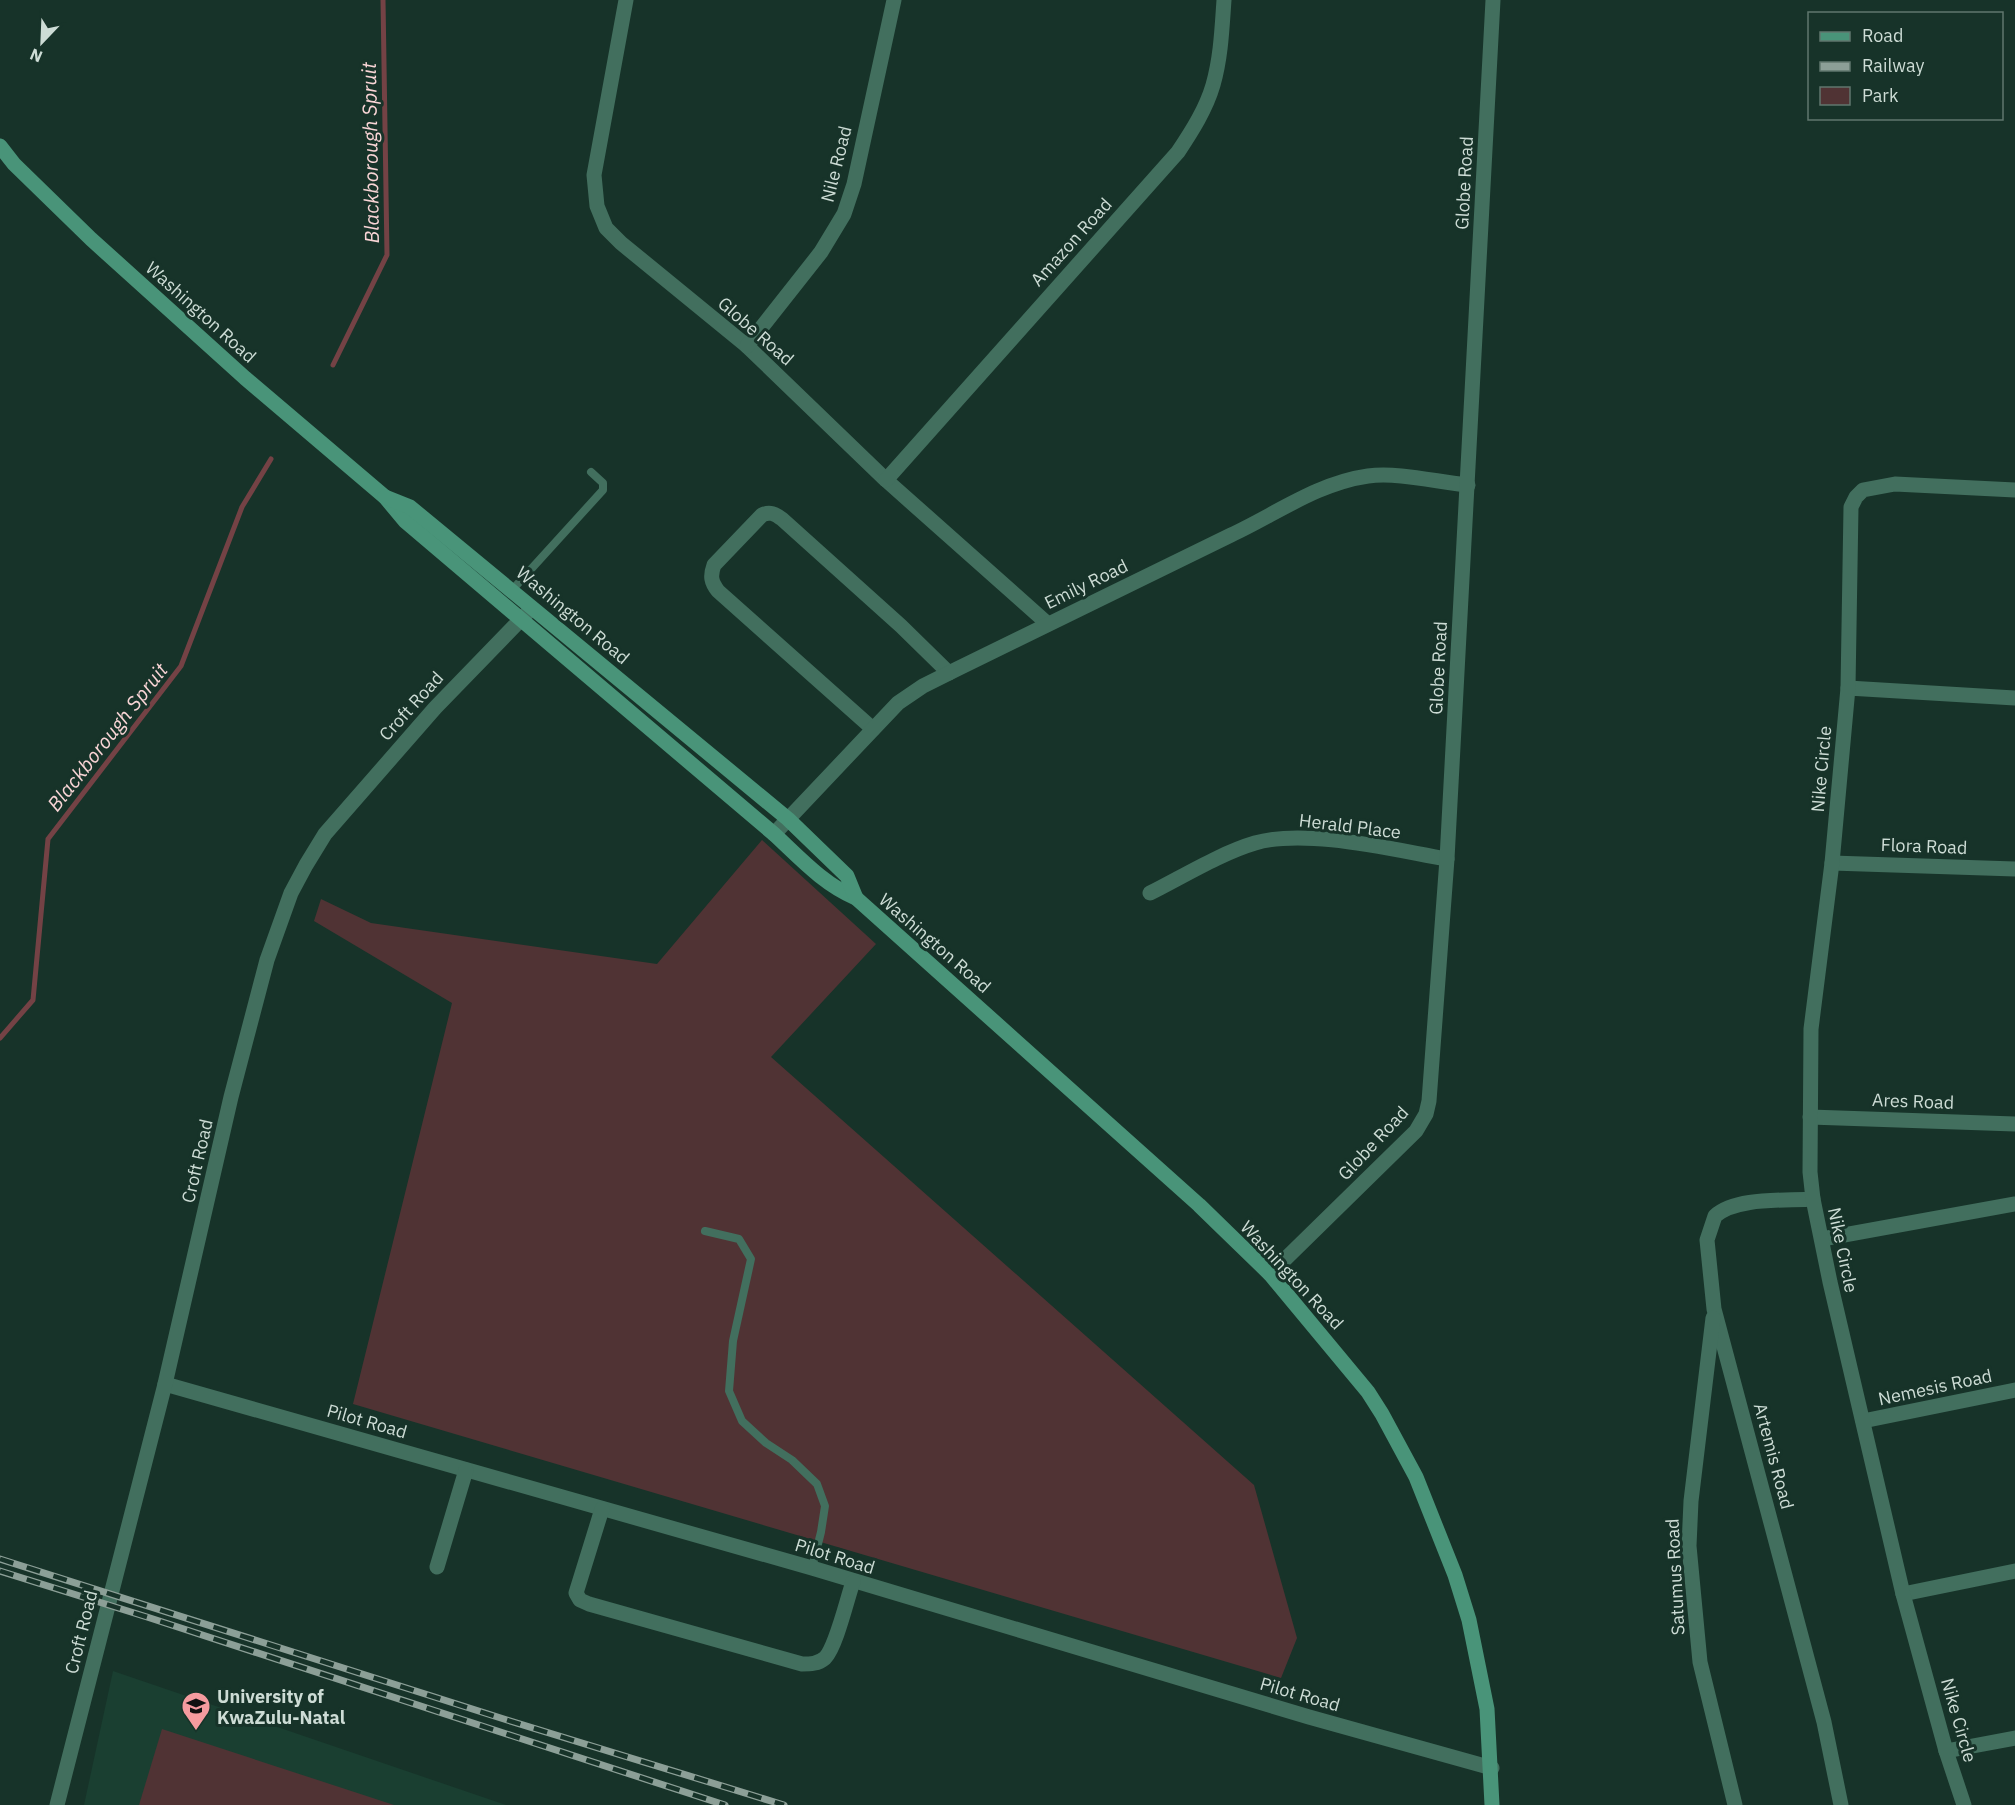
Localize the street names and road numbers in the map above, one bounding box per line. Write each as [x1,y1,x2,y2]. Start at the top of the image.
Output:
street label: Nile Road [815,124,857,204]
street label: Globe Road [1450,136,1478,230]
street label: Amazon Road [1025,193,1117,291]
street label: Washington Road [141,256,261,368]
street label: Globe Road [713,292,799,370]
street label: Emily Road [1040,554,1132,614]
street label: Washington Road [512,561,634,669]
street label: Globe Road [1424,621,1452,715]
street label: Croft Road [374,667,448,745]
street label: Nike Circle [1806,725,1836,813]
street label: Herald Place [1298,808,1402,844]
street label: Flora Road [1880,833,1968,859]
street label: Washington Road [874,888,996,998]
street label: Ares Road [1871,1088,1955,1114]
street label: Globe Road [1333,1101,1413,1185]
street label: Croft Road [176,1117,218,1205]
street label: Nike Circle [1823,1205,1863,1295]
street label: Washington Road [1236,1216,1348,1334]
street label: Nemesis Road [1876,1364,1994,1410]
street label: Pilot Road [324,1399,410,1443]
street label: Artemis Road [1749,1400,1799,1512]
street label: Satumus Road [1660,1518,1690,1636]
street label: Pilot Road [792,1533,878,1579]
street label: Croft Road [60,1588,102,1676]
street label: Pilot Road [1257,1672,1343,1716]
street label: Nike Circle [1936,1675,1982,1765]

